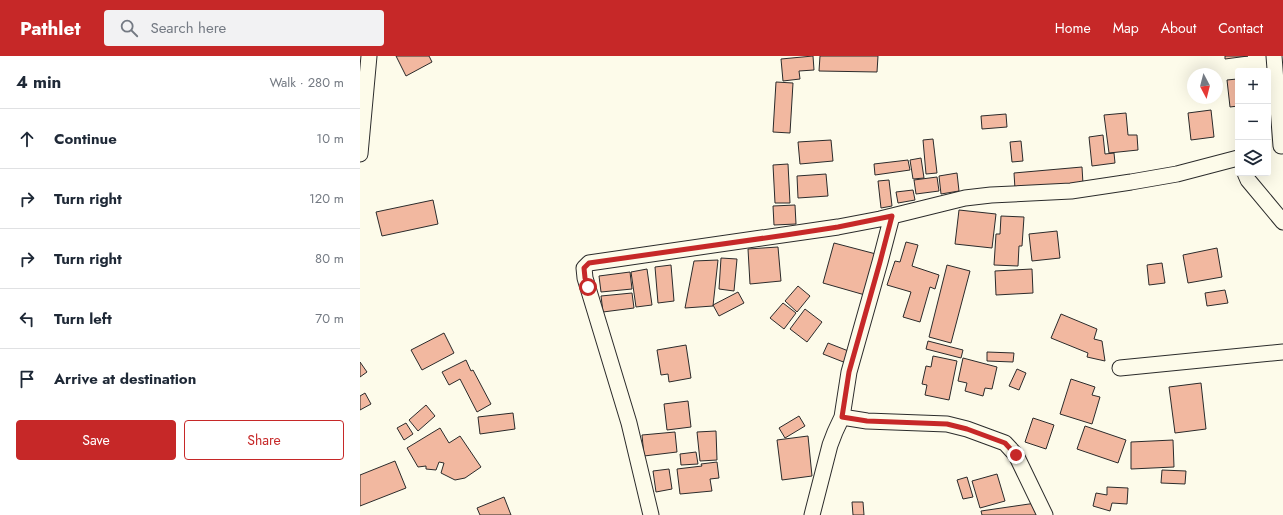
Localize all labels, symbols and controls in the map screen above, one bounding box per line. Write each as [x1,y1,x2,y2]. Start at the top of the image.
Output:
search box [104,10,384,46]
text: Pathlet [20,15,80,42]
icon: search [118,17,140,39]
text: Search here [150,17,226,39]
text: Home [1055,18,1091,38]
text: Map [1113,18,1139,38]
text: About [1161,18,1196,38]
text: Contact [1218,18,1263,38]
north arrow [1187,68,1223,104]
map controls [1235,68,1271,176]
button: + [1235,68,1271,104]
text: 4 min [16,70,61,94]
text: Walk · 280 m [269,73,344,92]
button: − [1235,104,1271,140]
icon: ahead [16,128,38,150]
text: Continue [54,128,117,150]
text: 10 m [316,129,344,148]
button: layers [1235,140,1271,176]
icon: right [16,188,38,210]
text: Turn right [54,188,122,210]
text: 120 m [309,189,344,208]
icon: right [16,248,38,270]
text: Turn right [54,248,122,270]
text: 80 m [315,249,344,268]
route start [579,278,597,296]
icon: left [16,308,38,330]
text: Turn left [54,308,112,330]
text: 70 m [315,309,344,328]
icon: arrive [16,368,38,390]
text: Arrive at destination [54,368,196,390]
button: Save [16,420,176,460]
button: Share [184,420,344,460]
route end [1007,446,1025,464]

